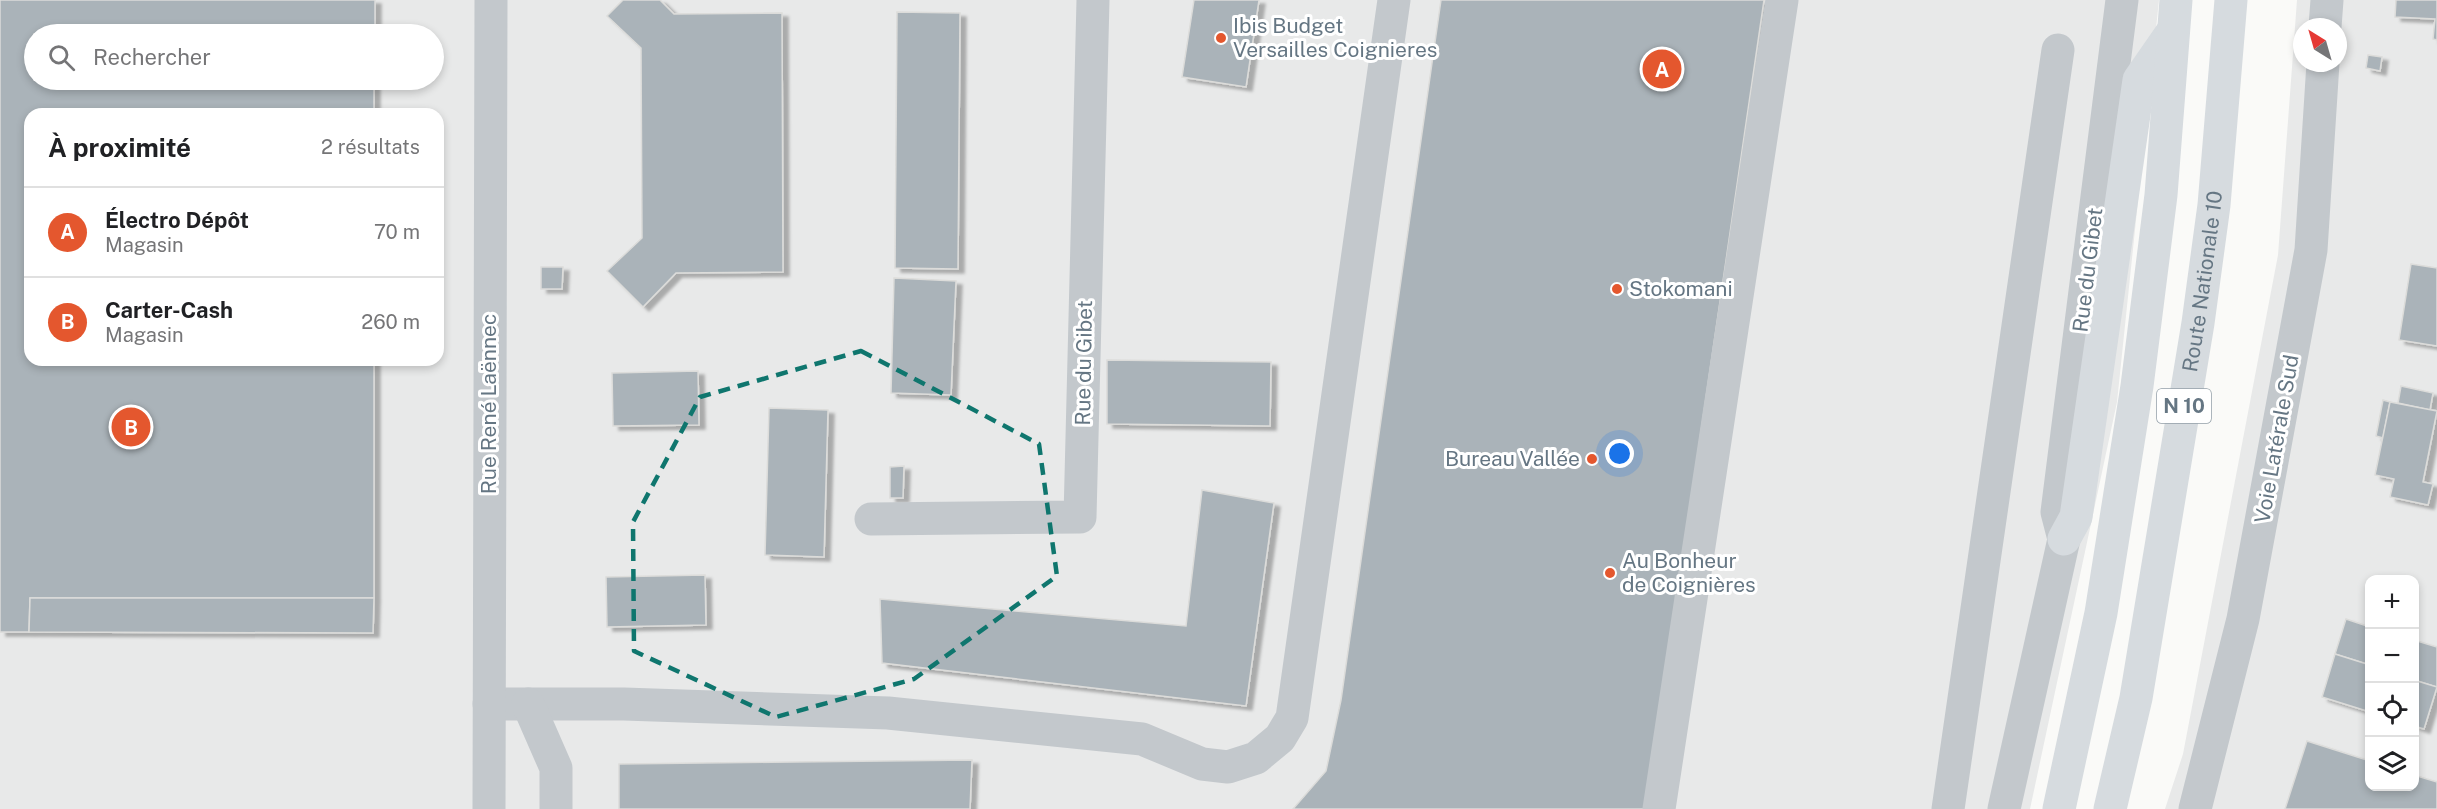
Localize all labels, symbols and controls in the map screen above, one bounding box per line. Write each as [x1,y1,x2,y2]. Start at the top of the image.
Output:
place label: Ibis Budget Versailles Coignieres [1233,13,1437,62]
north arrow [2293,18,2347,72]
search box [24,24,444,90]
marker: Ibis Budget Versailles Coignieres [1214,31,1228,45]
icon: search [45,41,78,74]
text: Rechercher [93,44,211,70]
pin: A [1642,46,1682,92]
text: À proximité [48,132,191,163]
text: 2 résultats [321,135,420,159]
street label: Route Nationale 10 [2177,190,2227,374]
street label: Rue du Gibet [2067,206,2108,334]
text: Électro Dépôt [105,207,249,233]
text: A [60,220,75,244]
text: 70 m [374,220,420,244]
text: Magasin [105,233,184,257]
place label: Stokomani [1629,276,1733,301]
marker: Stokomani [1610,282,1624,296]
text: Carter-Cash [105,297,233,323]
street label: Rue du Gibet [1070,300,1097,426]
text: B [61,310,74,334]
text: 260 m [361,310,420,334]
street label: Rue René Laënnec [476,314,501,494]
text: Magasin [105,323,184,347]
street label: Voie Latérale Sud [2249,353,2304,525]
road number: N 10 [2157,389,2211,423]
pin: B [112,404,150,450]
your location [1605,439,1634,468]
place label: Bureau Vallée [1445,446,1580,471]
marker: Bureau Vallée [1585,452,1599,466]
place label: Au Bonheur de Coignières [1622,548,1756,597]
marker: Au Bonheur de Coignières [1603,566,1617,580]
map controls [2365,575,2419,791]
button: + [2365,575,2419,629]
button: − [2365,629,2419,683]
button: locate [2365,683,2419,737]
button: layers [2365,737,2419,791]

